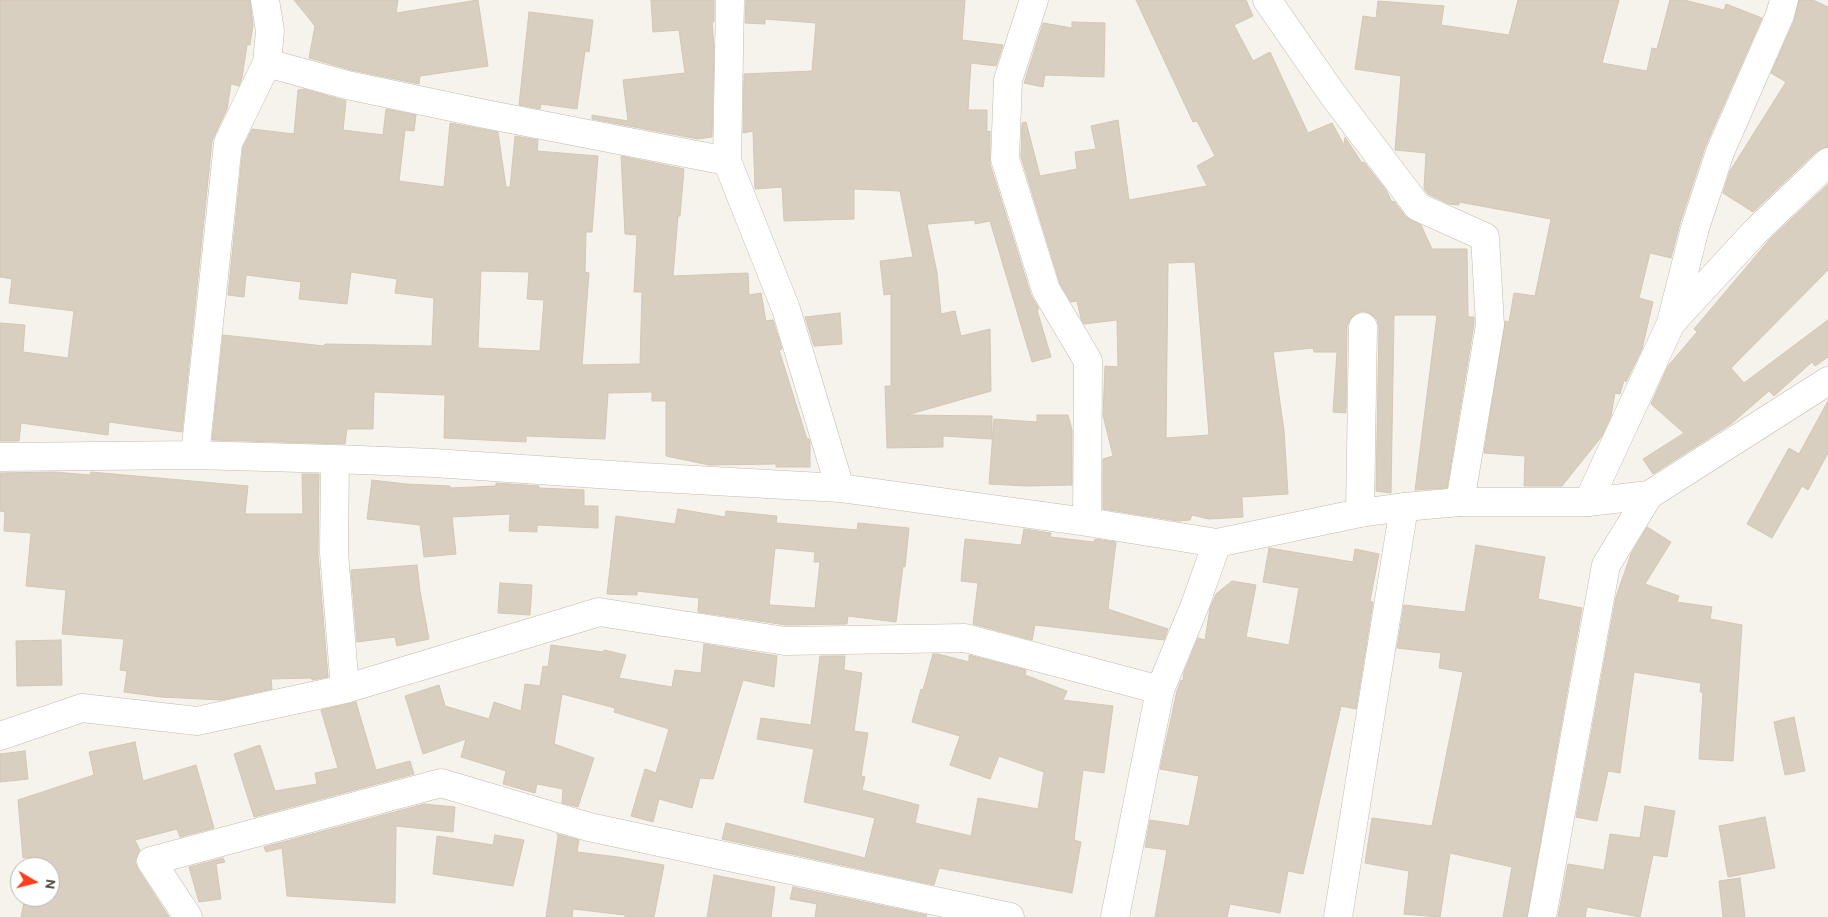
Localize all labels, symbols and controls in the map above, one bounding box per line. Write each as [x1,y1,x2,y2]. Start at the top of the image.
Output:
north arrow [10,857,60,907]
text: N [40,878,58,890]

